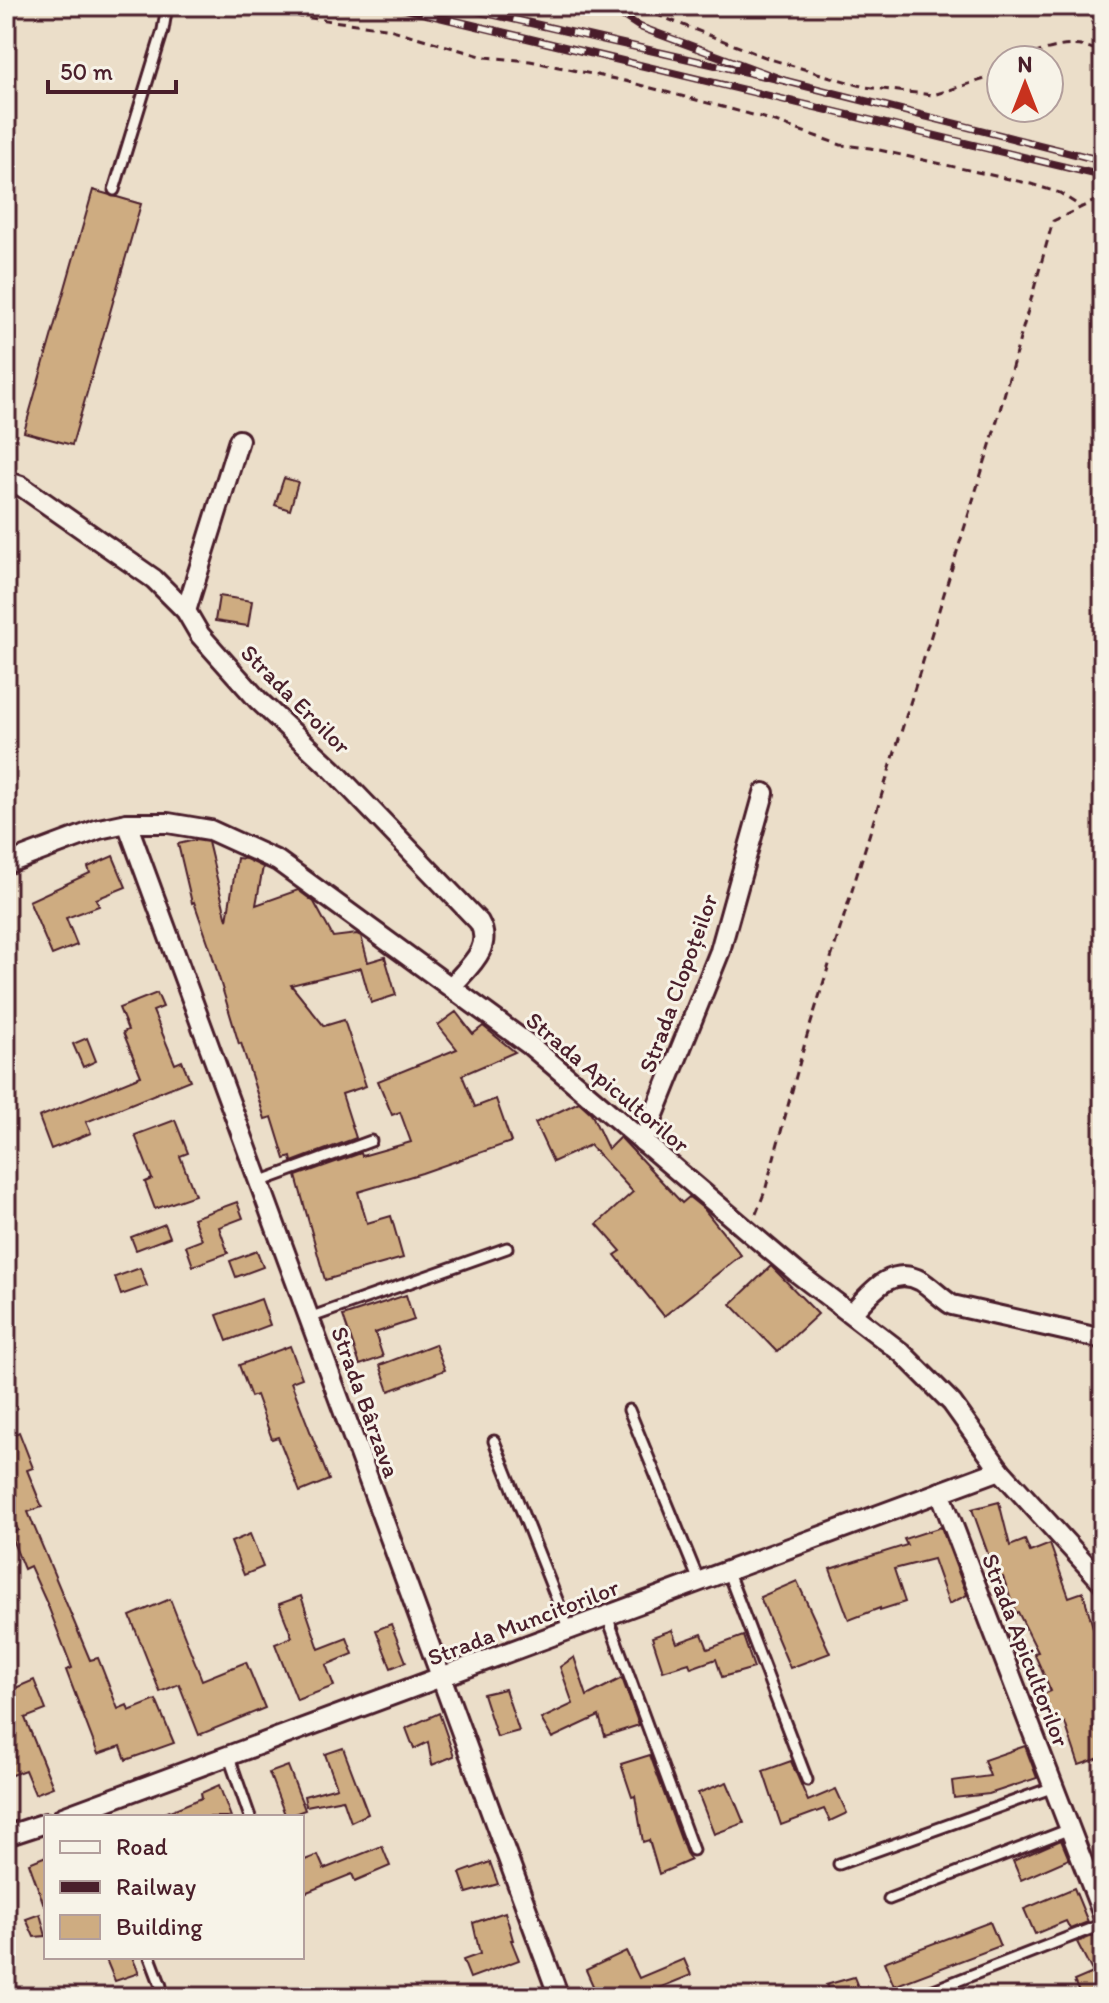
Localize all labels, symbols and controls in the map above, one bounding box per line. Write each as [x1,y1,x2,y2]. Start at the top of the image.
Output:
scale bar [48,44,176,94]
north arrow [985,44,1065,124]
text: N [1018,51,1032,78]
text: 50 m [60,57,113,86]
street label: Strada Eroilor [235,638,357,760]
street label: Strada Clopoțeilor [632,889,724,1076]
street label: Strada Apicultorilor [520,1005,696,1159]
street label: Strada Bârzava [325,1322,407,1482]
street label: Strada Apicultorilor [976,1549,1076,1751]
street label: Strada Muncitorilor [423,1572,623,1672]
legend [44,1815,304,1959]
text: Road [116,1832,168,1861]
text: Railway [116,1872,197,1901]
text: Building [116,1912,203,1941]

